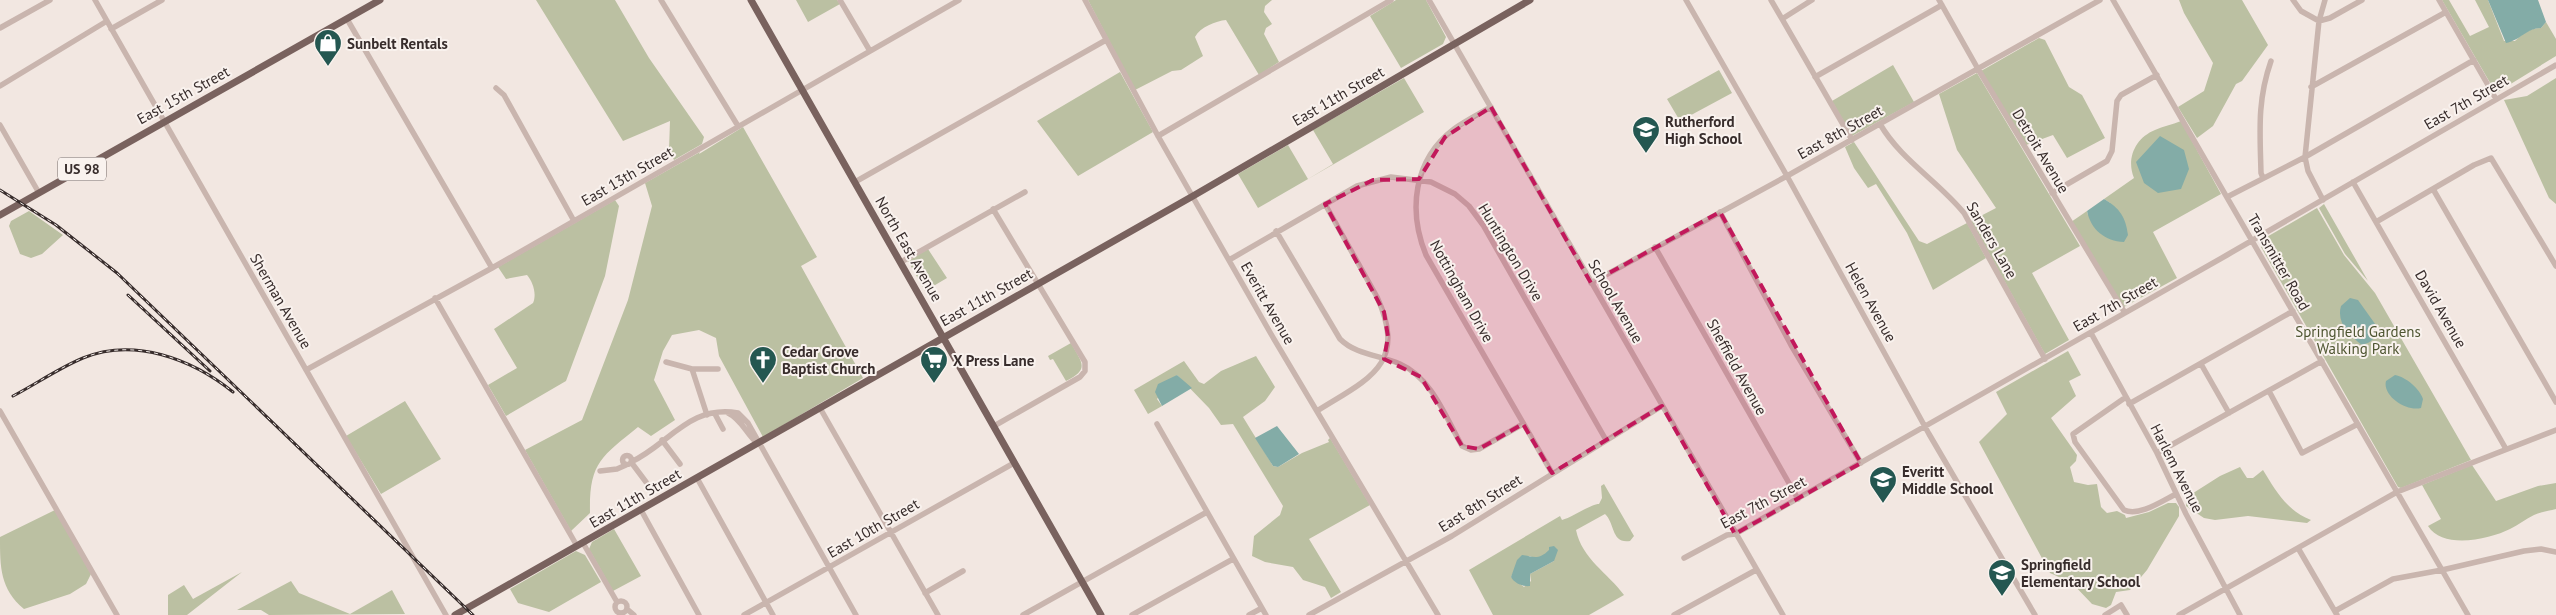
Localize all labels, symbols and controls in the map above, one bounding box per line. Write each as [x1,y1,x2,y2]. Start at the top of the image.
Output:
shop icon: Sunbelt Rentals [313,28,343,67]
place label: Sunbelt Rentals [347,34,448,53]
street label: East 15th Street [133,62,233,128]
street label: East 11th Street [1289,62,1387,130]
street label: East 7th Street [2420,70,2512,134]
street label: East 8th Street [1794,101,1886,163]
street label: Detroit Avenue [2008,105,2074,197]
place label: Rutherford High School [1665,112,1743,148]
school or university icon: Rutherford High School [1631,115,1661,154]
street label: East 13th Street [578,142,676,210]
road number: US 98 [58,157,106,180]
street label: North East Avenue [871,193,947,305]
street label: Sanders Lane [1962,198,2022,282]
street label: Huntington Drive [1474,200,1548,304]
street label: Transmitter Road [2244,210,2314,314]
street label: Nottingham Drive [1426,237,1498,345]
street label: Sherman Avenue [246,250,316,352]
street label: School Avenue [1584,256,1648,346]
street label: Everitt Avenue [1237,258,1299,348]
street label: Helen Avenue [1841,259,1901,345]
street label: East 11th Street [936,264,1036,330]
street label: David Avenue [2411,267,2471,351]
street label: East 7th Street [2069,272,2161,336]
street label: Sheffield Avenue [1703,316,1771,418]
park label: Springfield Gardens Walking Park [2295,322,2421,358]
place label: Cedar Grove Baptist Church [782,342,875,378]
church icon: Cedar Grove Baptist Church [748,345,778,384]
supermarket icon: X Press Lane [919,345,949,384]
place label: X Press Lane [953,351,1035,370]
street label: Harlem Avenue [2146,420,2208,516]
place label: Everitt Middle School [1902,462,1994,498]
street label: East 11th Street [586,464,684,532]
school or university icon: Everitt Middle School [1868,465,1898,504]
street label: East 8th Street [1435,470,1525,536]
street label: East 7th Street [1717,471,1809,533]
street label: East 10th Street [824,494,922,562]
place label: Springfield Elementary School [2021,555,2141,591]
school or university icon: Springfield Elementary School [1987,558,2017,597]

